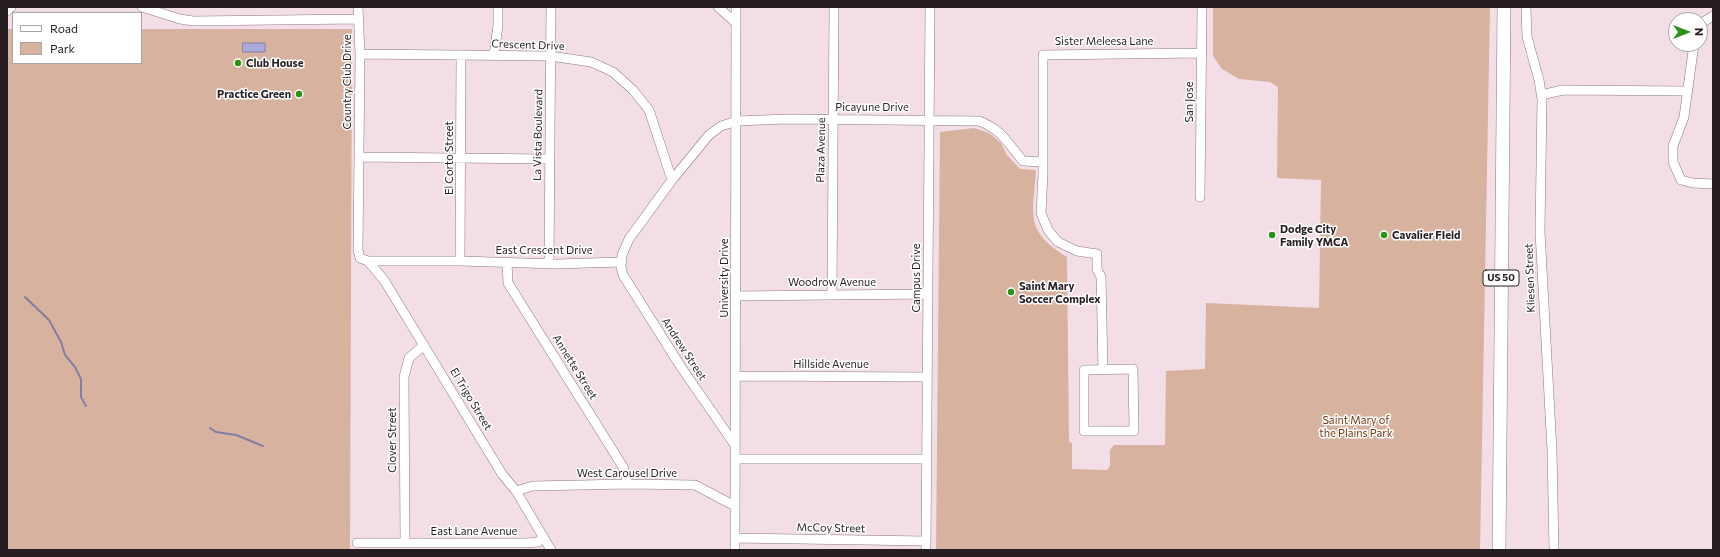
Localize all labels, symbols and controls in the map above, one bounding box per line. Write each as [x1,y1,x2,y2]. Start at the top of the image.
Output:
legend [12,12,142,64]
north arrow [1668,12,1708,52]
text: Road [50,21,78,35]
text: N [1693,28,1706,36]
street label: Sister Meleesa Lane [1055,34,1153,48]
street label: Country Club Drive [340,35,354,129]
street label: Crescent Drive [491,37,565,53]
text: Park [50,41,75,55]
place label: Club House [246,56,303,70]
marker: Club House [233,58,243,68]
street label: San Jose [1182,81,1196,123]
place label: Practice Green [217,87,291,101]
marker: Practice Green [294,89,304,99]
street label: La Vista Boulevard [531,89,545,181]
street label: Picayune Drive [835,100,909,114]
street label: Plaza Avenue [814,117,828,183]
street label: El Corto Street [442,121,456,195]
place label: Dodge City Family YMCA [1280,222,1348,248]
place label: Cavalier FIeld [1392,228,1460,242]
marker: Dodge City Family YMCA [1267,230,1277,240]
marker: Cavalier FIeld [1379,230,1389,240]
street label: University Drive [717,238,731,318]
street label: East Crescent Drive [495,243,593,257]
street label: Campus Drive [909,243,923,313]
street label: Kliesen Street [1522,243,1538,313]
road number: US 50 [1483,270,1519,286]
street label: Woodrow Avenue [788,275,876,289]
place label: Saint Mary Soccer Complex [1019,279,1100,305]
marker: Saint Mary Soccer Complex [1006,287,1016,297]
street label: Andrew Street [659,315,709,383]
street label: Annette Street [550,332,600,402]
street label: Hillside Avenue [793,357,869,371]
street label: El Trigo Street [447,365,495,433]
street label: Clover Street [385,407,399,473]
park label: Saint Mary of the Plains Park [1319,413,1393,439]
street label: West Carousel Drive [577,466,677,480]
street label: McCoy Street [797,521,865,535]
street label: East Lane Avenue [431,524,517,538]

